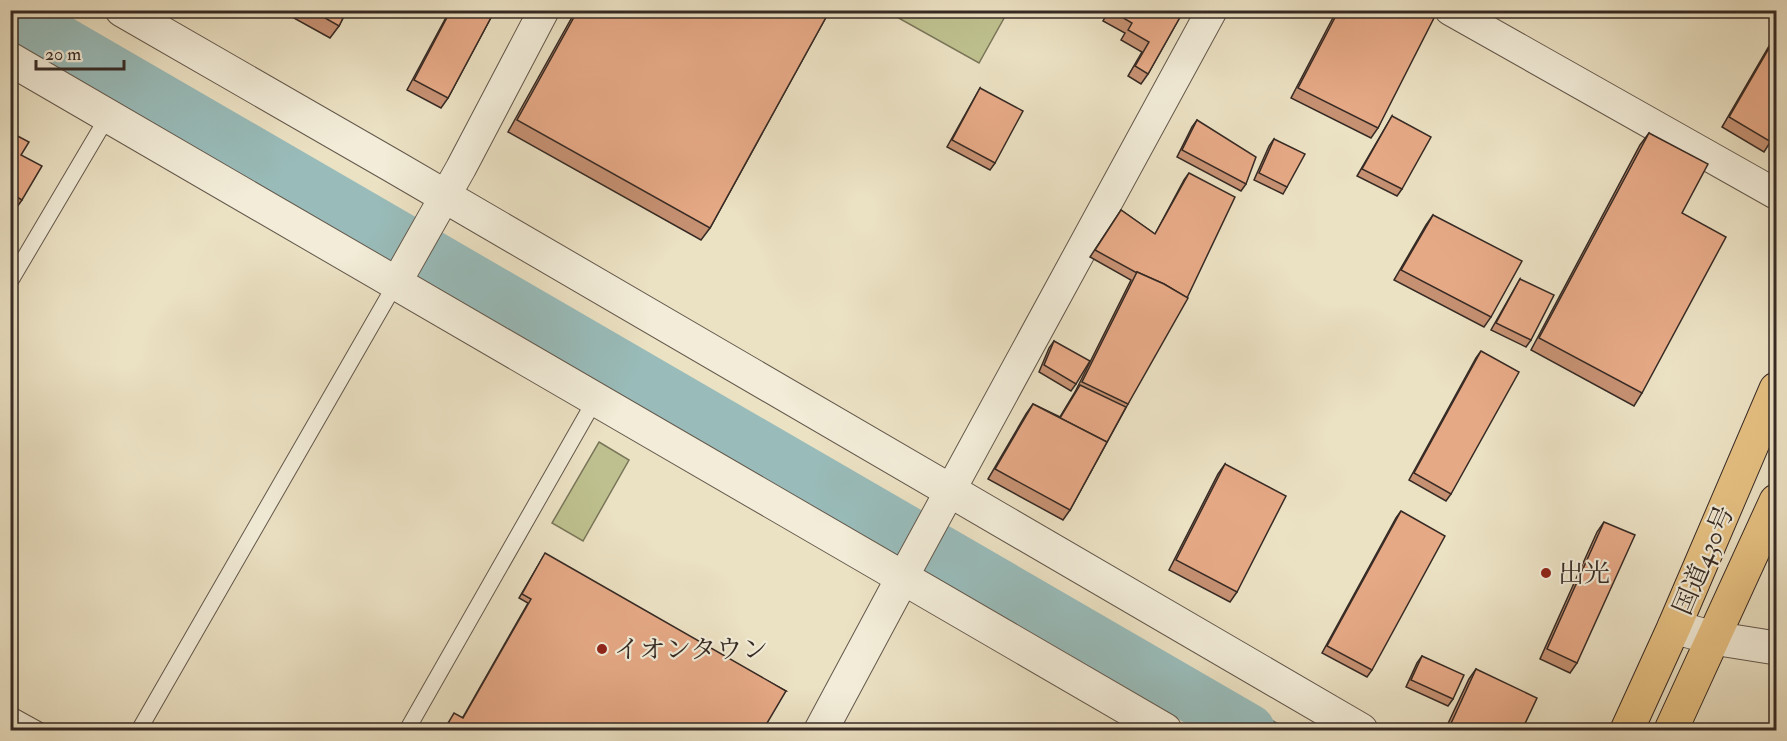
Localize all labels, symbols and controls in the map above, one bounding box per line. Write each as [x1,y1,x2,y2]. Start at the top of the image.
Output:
scale bar [36,33,124,71]
text: 20 m [45,43,81,66]
street label: 国道430号 [1667,501,1741,620]
place label: 出光 [1558,558,1610,590]
marker: 出光 [1539,566,1553,580]
place label: イオンタウン [614,634,768,666]
marker: イオンタウン [595,642,609,656]

